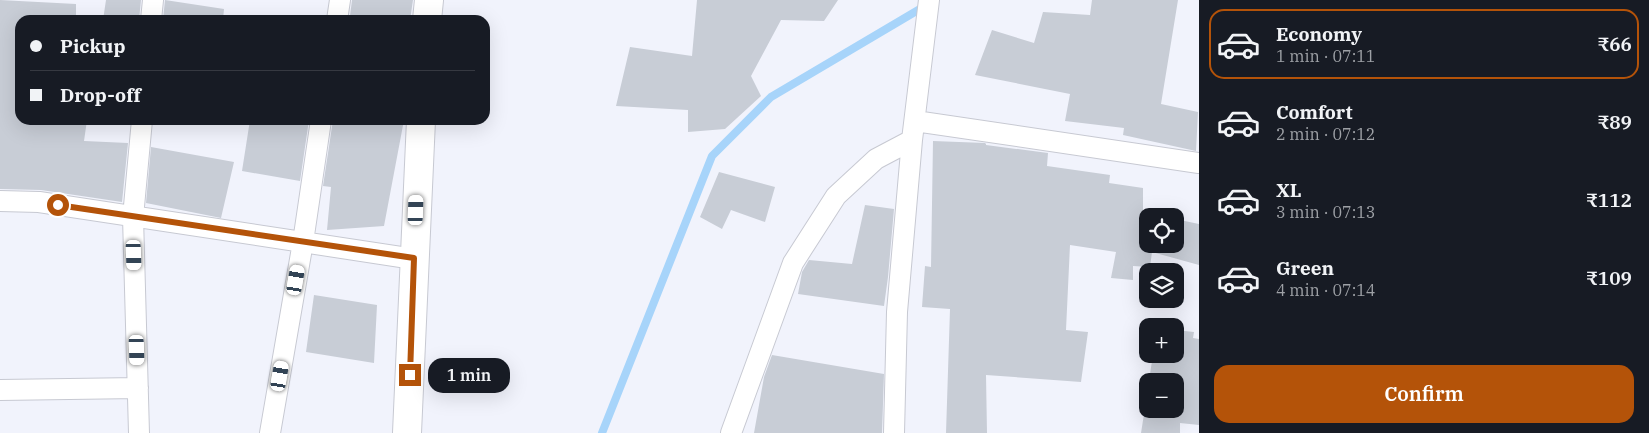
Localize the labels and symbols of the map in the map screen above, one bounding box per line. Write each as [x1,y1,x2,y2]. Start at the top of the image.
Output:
route start [47,194,69,216]
car [407,195,424,225]
car [125,240,142,270]
car [286,264,305,296]
car [128,335,145,365]
callout: 1 min [428,358,510,392]
car [270,360,289,392]
route end [399,364,421,386]

